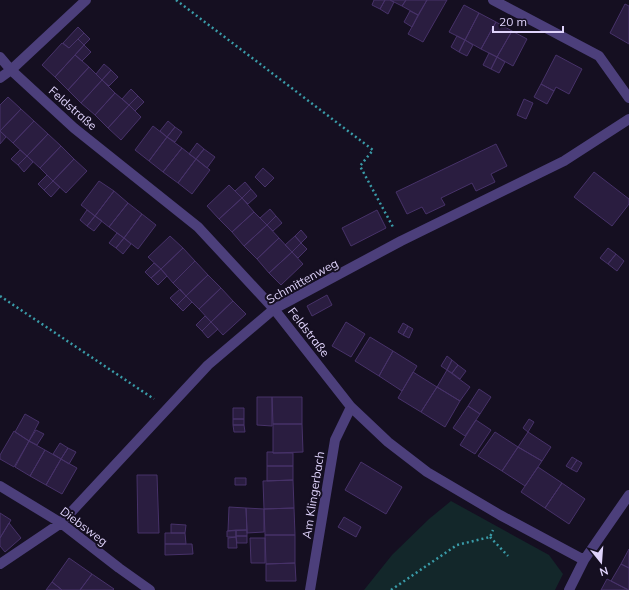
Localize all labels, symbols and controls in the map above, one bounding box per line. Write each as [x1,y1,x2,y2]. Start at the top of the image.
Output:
scale bar [493,8,563,34]
text: 20 m [499,14,527,29]
street label: Feldstraße [46,83,100,133]
street label: Schmittenweg [264,255,340,307]
street label: Feldstraße [285,304,333,360]
street label: Am Klingerbach [299,450,327,540]
street label: Diebsweg [57,503,111,549]
north arrow [581,542,621,582]
text: N [598,564,610,579]

